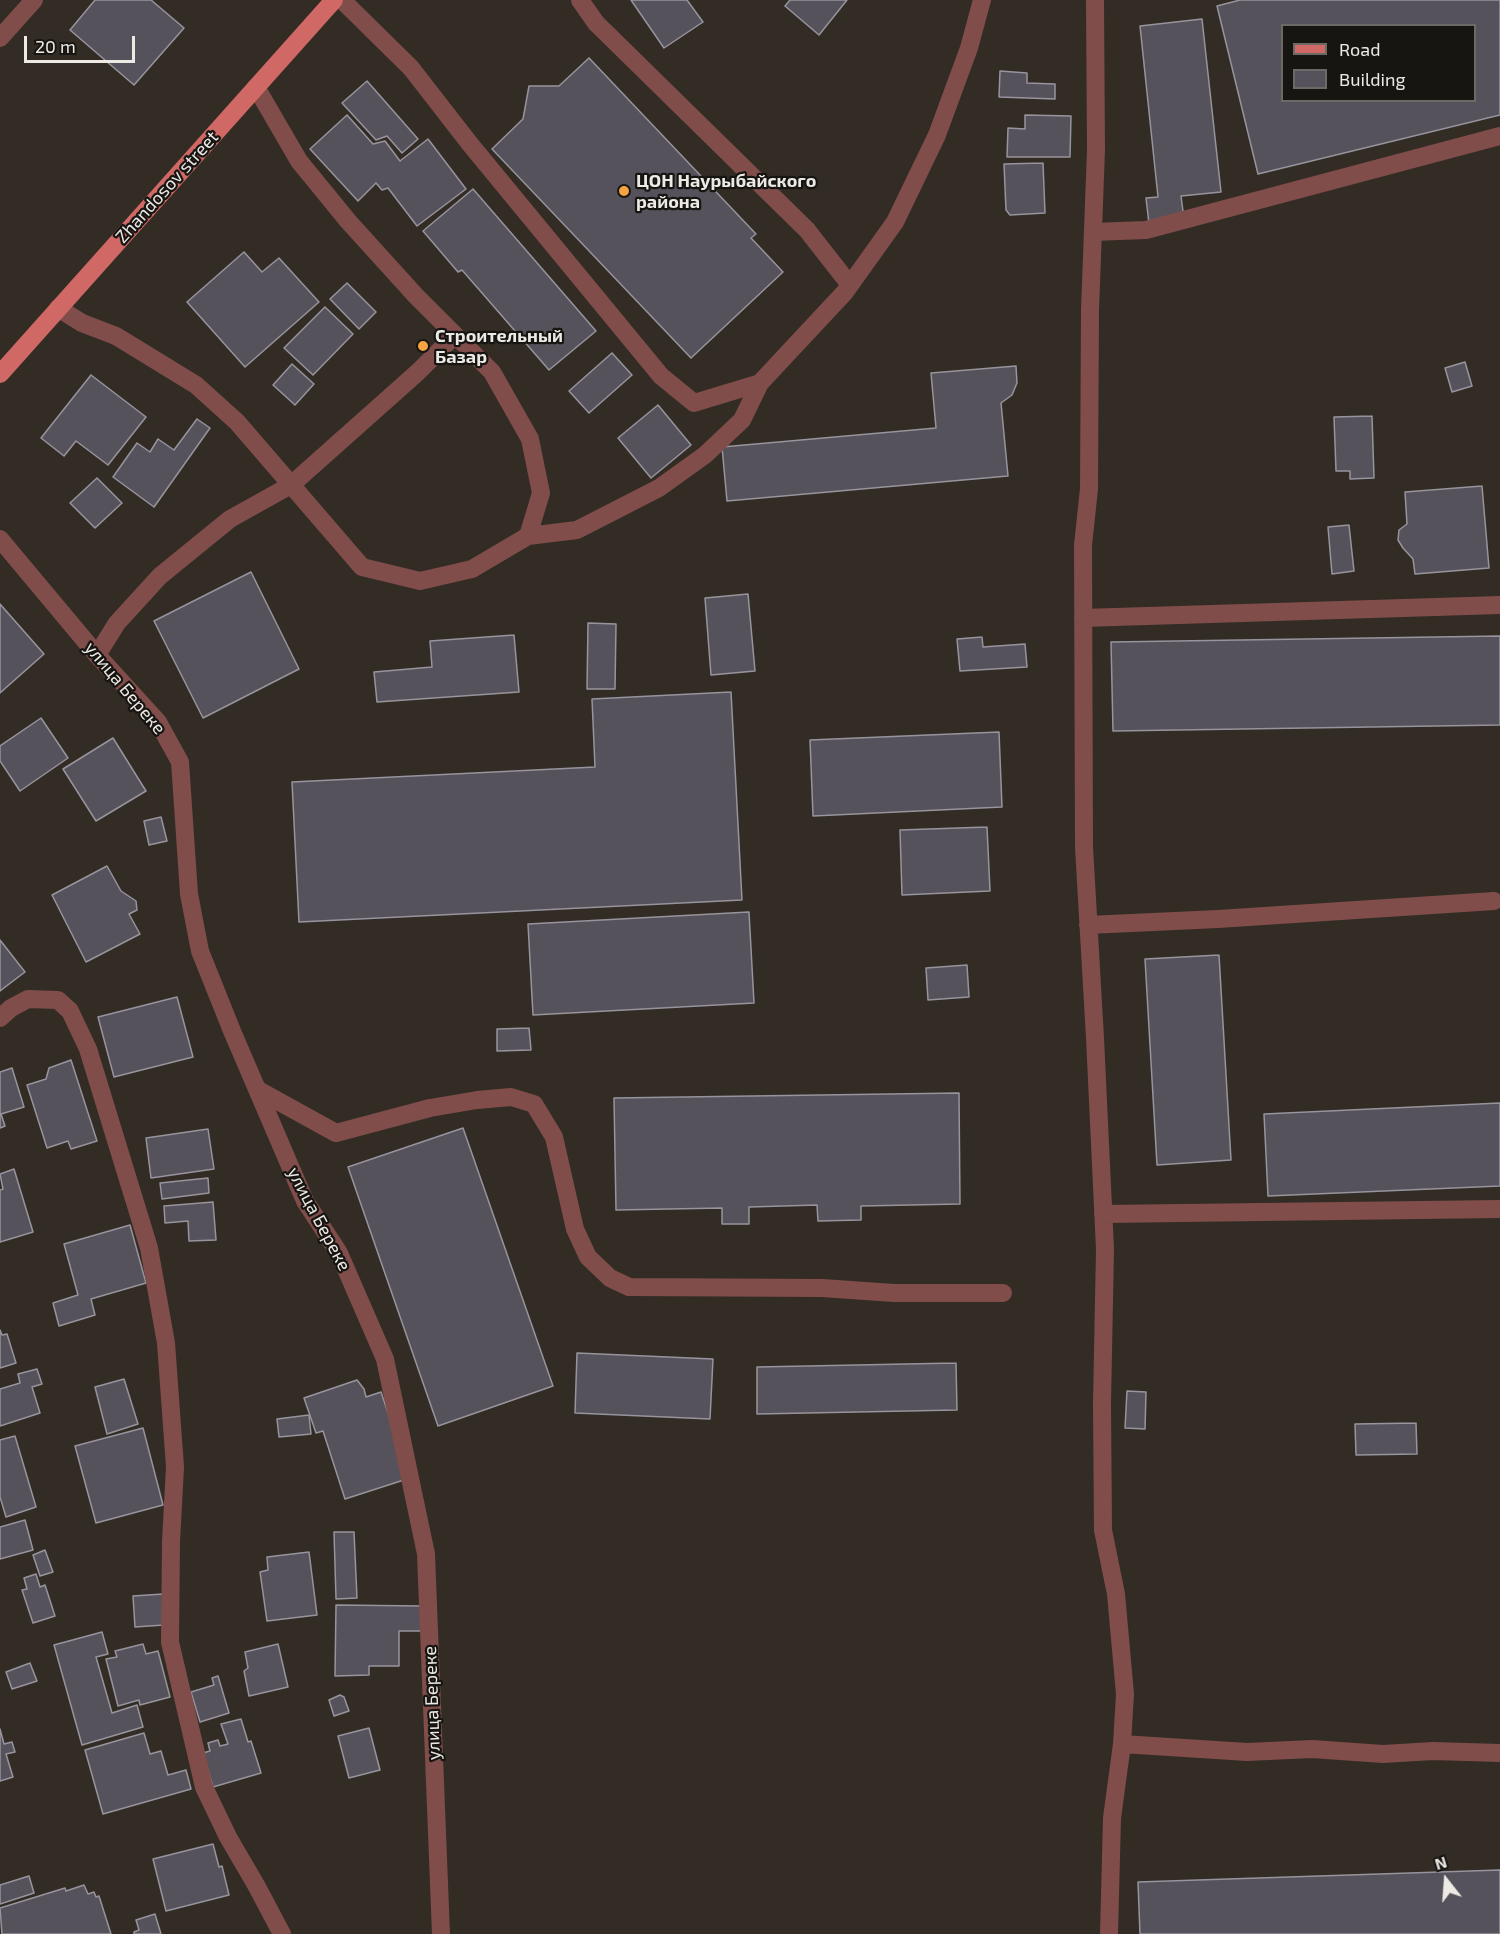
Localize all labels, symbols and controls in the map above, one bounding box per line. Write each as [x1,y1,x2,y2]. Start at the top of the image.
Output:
scale bar [27,24,138,62]
legend [1281,24,1476,102]
text: 20 m [35,35,76,57]
text: Road [1339,38,1380,60]
text: Building [1339,68,1406,90]
street label: Zhandosov street [111,126,223,248]
place label: ЦОН Наурыбайского района [636,170,816,213]
marker: ЦОН Наурыбайского района [617,184,631,198]
place label: Строительный Базар [435,325,563,368]
marker: Строительный Базар [416,339,430,353]
street label: улица Береке [80,637,170,739]
street label: улица Береке [283,1163,355,1275]
street label: улица Береке [419,1646,445,1760]
north arrow [1416,1850,1476,1910]
text: N [1432,1852,1449,1873]

